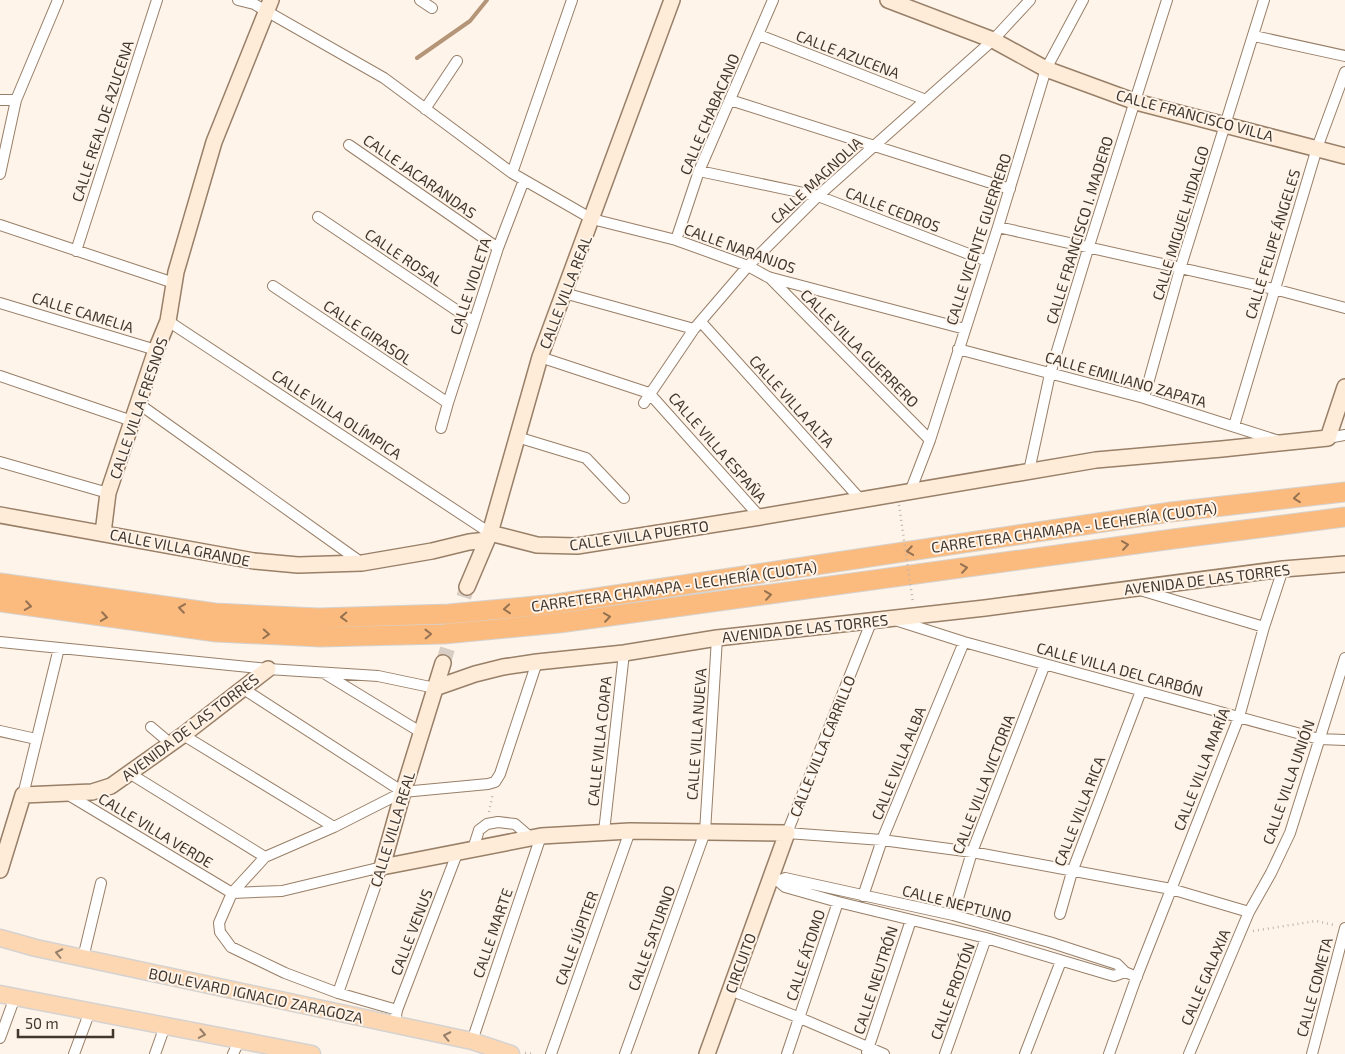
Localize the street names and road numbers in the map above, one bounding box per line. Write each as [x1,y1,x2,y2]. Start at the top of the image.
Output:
street label: CALLE AZUCENA [794,26,903,82]
street label: CALLE REAL DE AZUCENA [67,37,137,204]
street label: CALLE CHABACANO [675,51,743,177]
street label: CALLE FRANCISCO VILLA [1114,85,1276,145]
street label: CALLE JACARANDAS [360,130,480,222]
street label: CALLE MAGNOLIA [767,133,866,227]
street label: CALLE FRANCISCO I. MADERO [1042,134,1116,326]
street label: CALLE MIGUEL HIDALGO [1148,144,1212,302]
street label: CALLE VICENTE GUERRERO [942,151,1014,327]
street label: CALLE FELIPE ÁNGELES [1241,167,1303,321]
street label: CALLE CEDROS [843,183,943,235]
street label: CALLE NARANJOS [682,219,798,277]
street label: CALLE ROSAL [362,224,446,290]
street label: CALLE VILLA REAL [535,232,595,351]
street label: CALLE VIOLETA [446,235,494,337]
street label: CALLE VILLA GUERRERO [797,285,923,411]
street label: CALLE CAMELIA [30,288,137,336]
street label: CALLE GIRASOL [320,296,416,368]
street label: CALLE VILLA FRESNOS [105,335,171,481]
street label: CALLE EMILIANO ZAPATA [1043,347,1209,411]
street label: CALLE VILLA ALTA [746,351,839,451]
street label: CALLE VILLA OLÍMPICA [269,365,406,463]
street label: CALLE VILLA ESPAÑA [665,388,771,506]
street label: CARRETERA CHAMAPA - LECHERÍA (CUOTA) [930,498,1218,556]
street label: CALLE VILLA PUERTO [568,516,710,554]
street label: CALLE VILLA GRANDE [108,525,252,569]
street label: CARRETERA CHAMAPA - LECHERÍA (CUOTA) [530,557,818,615]
street label: AVENIDA DE LAS TORRES [1123,560,1291,598]
street label: AVENIDA DE LAS TORRES [721,610,889,646]
street label: CALLE VILLA DEL CARBÓN [1035,638,1205,700]
street label: CALLE VILLA NUEVA [682,667,710,801]
street label: AVENIDA DE LAS TORRES [118,670,262,784]
street label: CALLE VILLA CARRILLO [785,673,859,819]
street label: CALLE VILLA COAPA [583,674,615,807]
street label: CALLE VILLA ALBA [867,703,929,822]
street label: CALLE VILLA MARÍA [1169,704,1233,833]
street label: CALLE VILLA VICTORIA [948,711,1018,856]
street label: CALLE VILLA UNIÓN [1258,717,1318,847]
street label: CALLE VILLA RICA [1050,753,1109,869]
street label: CALLE VILLA REAL [366,769,418,889]
street label: CALLE VILLA VERDE [96,789,216,871]
street label: CALLE NEPTUNO [900,881,1014,925]
street label: CALLE SATURNO [624,883,678,993]
street label: CALLE VENUS [386,886,436,978]
street label: CALLE MARTE [468,886,516,980]
street label: CALLE JÚPITER [551,888,601,988]
street label: CALLE ÁTOMO [782,907,828,1003]
street label: CALLE NEUTRÓN [849,924,901,1036]
street label: CALLE GALAXIA [1177,925,1234,1028]
street label: CIRCUITO [721,930,759,996]
street label: CALLE COMETA [1292,935,1336,1039]
street label: CALLE PROTÓN [926,940,978,1042]
street label: BOULEVARD IGNACIO ZARAGOZA [147,963,365,1027]

